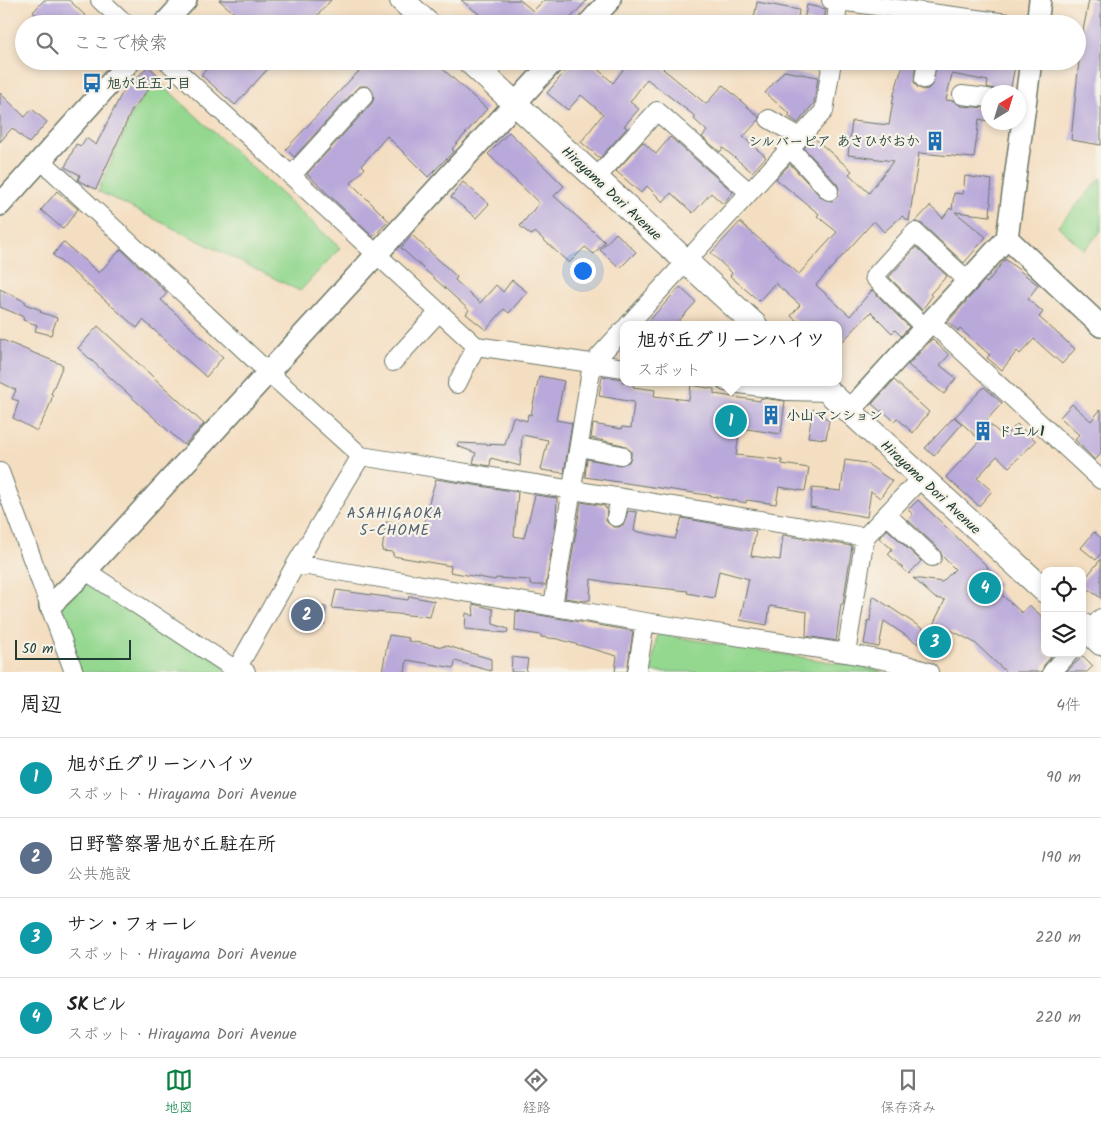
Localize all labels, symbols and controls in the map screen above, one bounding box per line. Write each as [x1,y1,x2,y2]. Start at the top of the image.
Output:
search box [15,15,1086,70]
icon: search [33,29,61,57]
text: ここで検索 [73,29,168,59]
bus stop icon: 旭が丘五丁目 [81,72,103,94]
place label: 旭が丘五丁目 [107,73,191,95]
north arrow [981,85,1026,130]
building icon: シルバーピア あさひがおか [924,130,946,152]
place label: シルバーピア あさひがおか [748,131,920,153]
street label: Hirayama Dori Avenue [556,141,667,247]
your location [570,258,596,284]
popup [620,321,842,386]
text: 旭が丘グリーンハイツ [637,326,825,356]
text: スポット [637,358,701,383]
pin: 1 [715,402,747,440]
building icon: 小山マンション [760,404,782,426]
place label: 小山マンション [786,405,883,427]
building icon: ドエル1 [972,420,994,442]
place label: ドエル1 [998,421,1045,443]
street label: Hirayama Dori Avenue [875,435,986,541]
district label: ASAHIGAOKA 5-CHOME [347,502,443,543]
map controls [1041,567,1086,657]
button: locate [1041,567,1086,612]
pin: 4 [969,569,1001,607]
pin: 2 [291,596,323,634]
button: layers [1041,612,1086,657]
pin: 3 [919,623,951,661]
scale bar [15,637,131,660]
text: 50 m [22,638,53,660]
text: 周辺 [20,689,62,722]
text: 4件 [1056,693,1081,718]
text: 旭が丘グリーンハイツ [67,750,255,780]
text: 1 [34,765,38,790]
text: 90 m [1046,765,1081,790]
text: スポット · Hirayama Dori Avenue [67,782,297,807]
text: 日野警察署旭が丘駐在所 [67,830,276,860]
text: 2 [31,845,41,870]
text: 190 m [1041,845,1081,870]
text: 公共施設 [67,862,131,887]
text: サン・フォーレ [67,910,198,940]
text: 3 [32,925,40,950]
text: 220 m [1035,925,1081,950]
text: スポット · Hirayama Dori Avenue [67,942,297,967]
text: SKビル [67,990,127,1020]
text: 4 [32,1005,40,1030]
text: 220 m [1035,1005,1081,1030]
text: スポット · Hirayama Dori Avenue [67,1022,297,1047]
tab: 地図 [165,1066,193,1119]
tab: 経路 [522,1066,550,1119]
tab: 保存済み [880,1066,936,1119]

